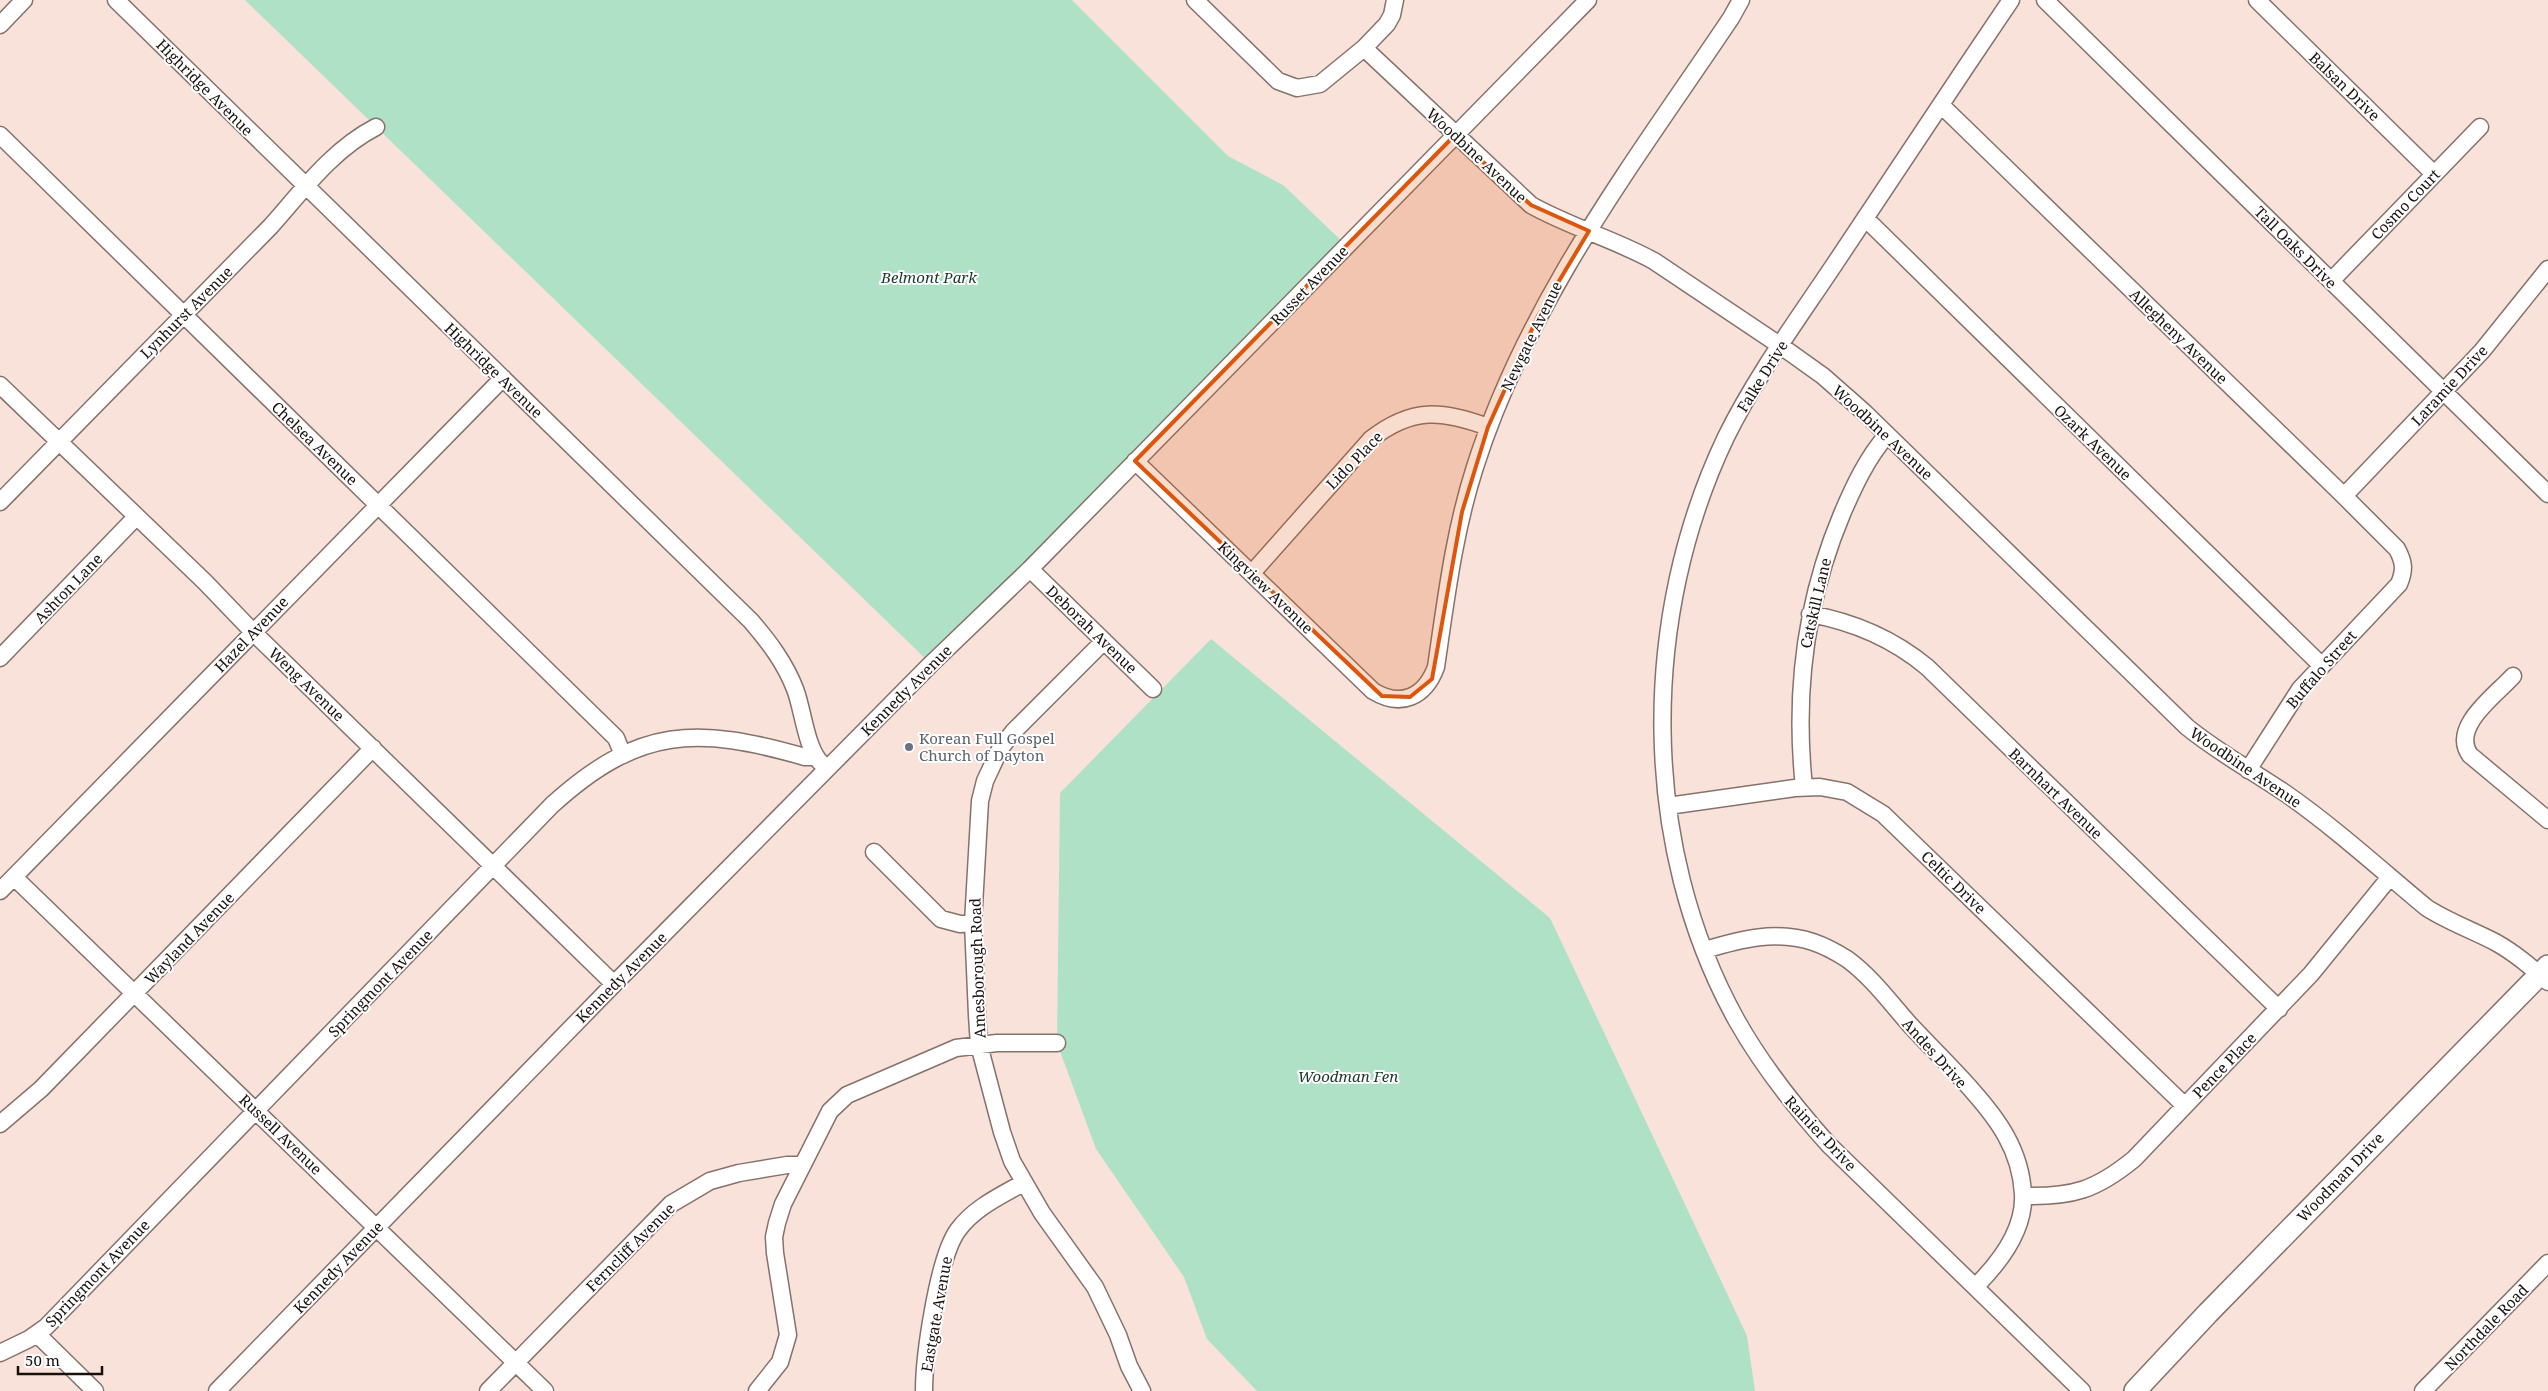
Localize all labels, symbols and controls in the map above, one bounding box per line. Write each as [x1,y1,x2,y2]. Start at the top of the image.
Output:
street label: Highridge Avenue [152,34,258,140]
street label: Balsan Drive [2305,47,2385,125]
street label: Woodbine Avenue [1422,103,1532,207]
street label: Cosmo Court [2366,164,2444,244]
street label: Tall Oaks Drive [2250,201,2342,293]
street label: Russet Avenue [1266,241,1352,329]
street label: Lynhurst Avenue [136,262,236,362]
park label: Belmont Park [880,267,977,287]
street label: Newgate Avenue [1496,278,1566,394]
street label: Allegheny Avenue [2126,284,2232,388]
street label: Highridge Avenue [441,318,547,422]
street label: Falke Drive [1732,336,1792,416]
street label: Laramie Drive [2406,340,2492,430]
street label: Woodbine Avenue [1828,380,1938,484]
street label: Chelsea Avenue [268,397,362,489]
street label: Ozark Avenue [2050,400,2136,484]
street label: Lido Place [1321,427,1387,493]
street label: Kingview Avenue [1214,536,1318,638]
street label: Ashton Lane [30,549,106,627]
street label: Catskill Lane [1795,556,1835,650]
street label: Deborah Avenue [1042,580,1142,678]
street label: Hazel Avenue [210,592,292,676]
street label: Buffalo Street [2281,626,2361,712]
street label: Kennedy Avenue [856,640,956,740]
street label: Weng Avenue [265,643,349,725]
street label: Woodbine Avenue [2186,722,2306,812]
place label: Korean Full Gospel Church of Dayton [919,728,1055,765]
marker: Korean Full Gospel Church of Dayton [903,741,915,753]
street label: Barnhart Avenue [2005,743,2107,843]
street label: Celtic Drive [1917,846,1991,918]
street label: Wayland Avenue [140,888,238,988]
street label: Amesborough Road [965,898,989,1038]
street label: Springmont Avenue [323,925,437,1041]
street label: Kennedy Avenue [571,927,671,1027]
street label: Andes Drive [1898,1014,1972,1092]
street label: Pence Place [2188,1028,2260,1102]
park label: Woodman Fen [1298,1066,1398,1086]
street label: Russell Avenue [235,1089,327,1179]
street label: Rainier Drive [1781,1091,1861,1175]
street label: Woodman Drive [2292,1128,2388,1226]
street label: Ferncliff Avenue [581,1198,679,1296]
street label: Springmont Avenue [40,1215,154,1331]
street label: Kennedy Avenue [289,1217,387,1317]
street label: Eastgate Avenue [916,1255,956,1373]
street label: Northdale Road [2440,1280,2532,1374]
scale bar [18,1344,101,1376]
text: 50 m [25,1350,60,1370]

